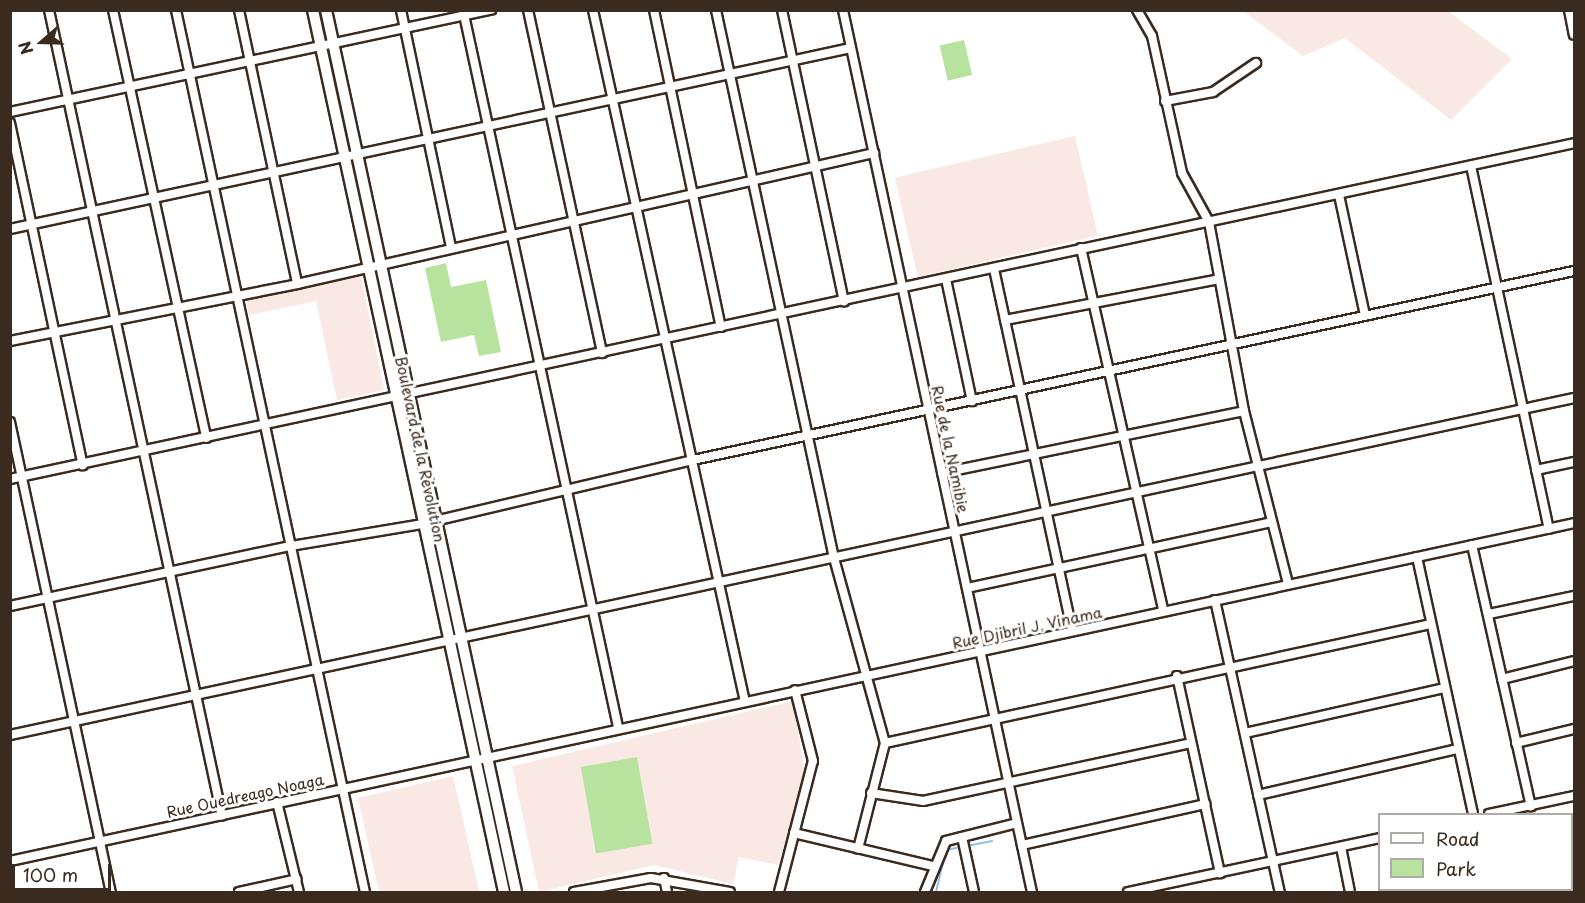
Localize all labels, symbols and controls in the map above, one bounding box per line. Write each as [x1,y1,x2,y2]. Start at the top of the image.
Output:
north arrow [12,12,72,72]
text: N [12,38,39,58]
street label: Boulevard de la Révolution [392,354,450,544]
street label: Rue de la Namibie [928,382,974,516]
street label: Rue Djibril J. Vinama [949,602,1105,652]
street label: Rue Ouedreago Noaga [163,769,327,821]
legend [1378,813,1573,891]
text: Road [1436,825,1480,852]
scale bar [15,852,114,890]
text: Park [1436,855,1476,882]
text: 100 m [23,861,78,888]

